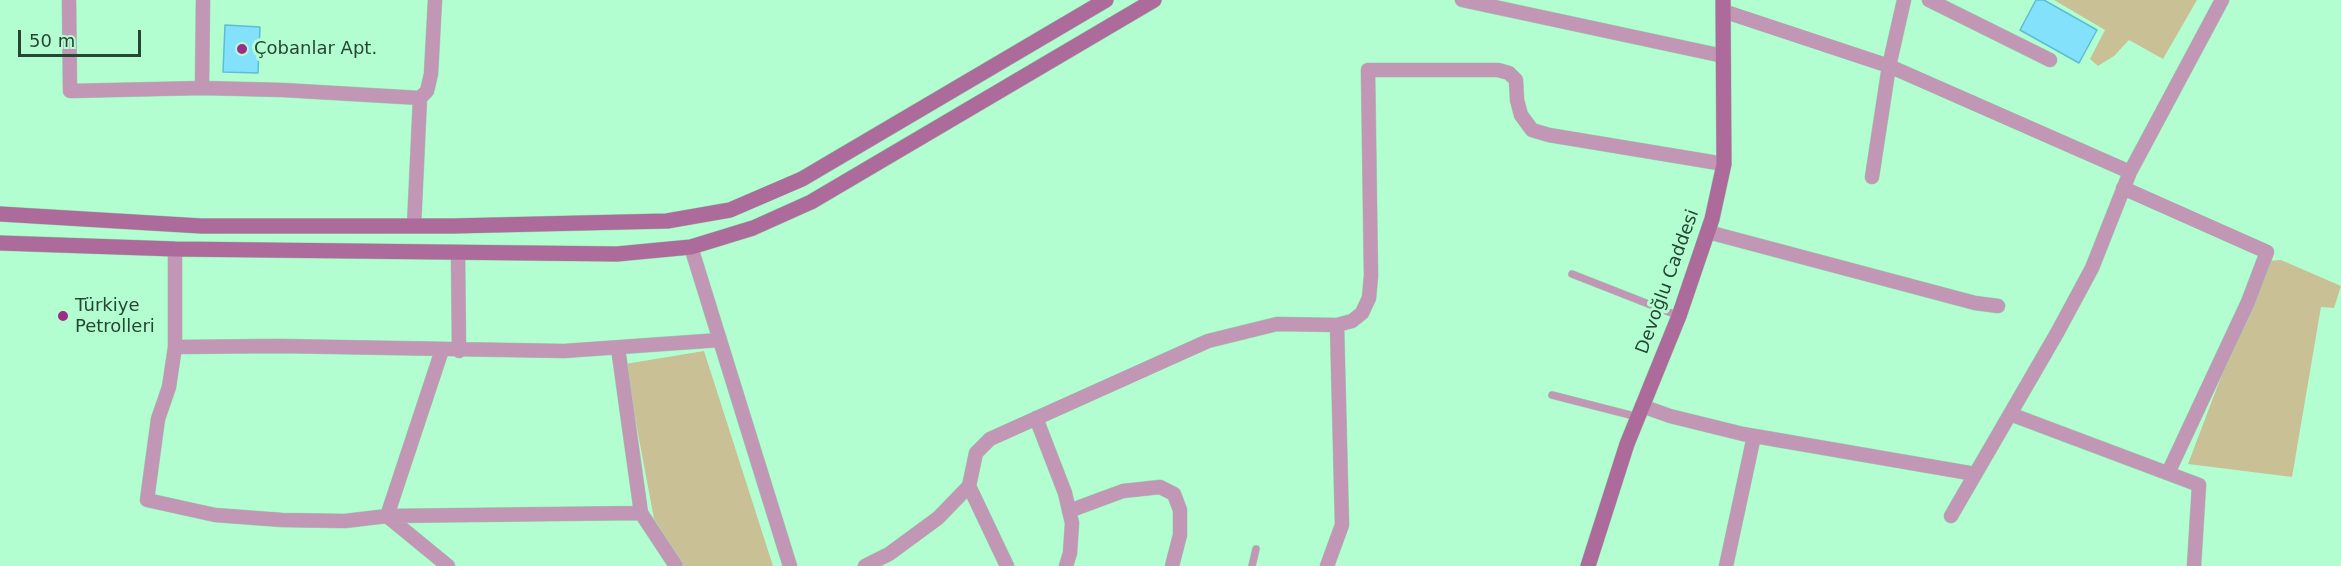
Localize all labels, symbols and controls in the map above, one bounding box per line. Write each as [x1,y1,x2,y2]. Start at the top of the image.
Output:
scale bar [21,18,144,56]
text: 50 m [29,30,75,51]
place label: Çobanlar Apt. [254,38,377,60]
marker: Çobanlar Apt. [235,42,249,56]
street label: Devoğlu Caddesi [1632,207,1704,357]
place label: Türkiye Petrolleri [75,295,155,338]
marker: Türkiye Petrolleri [56,309,70,323]

